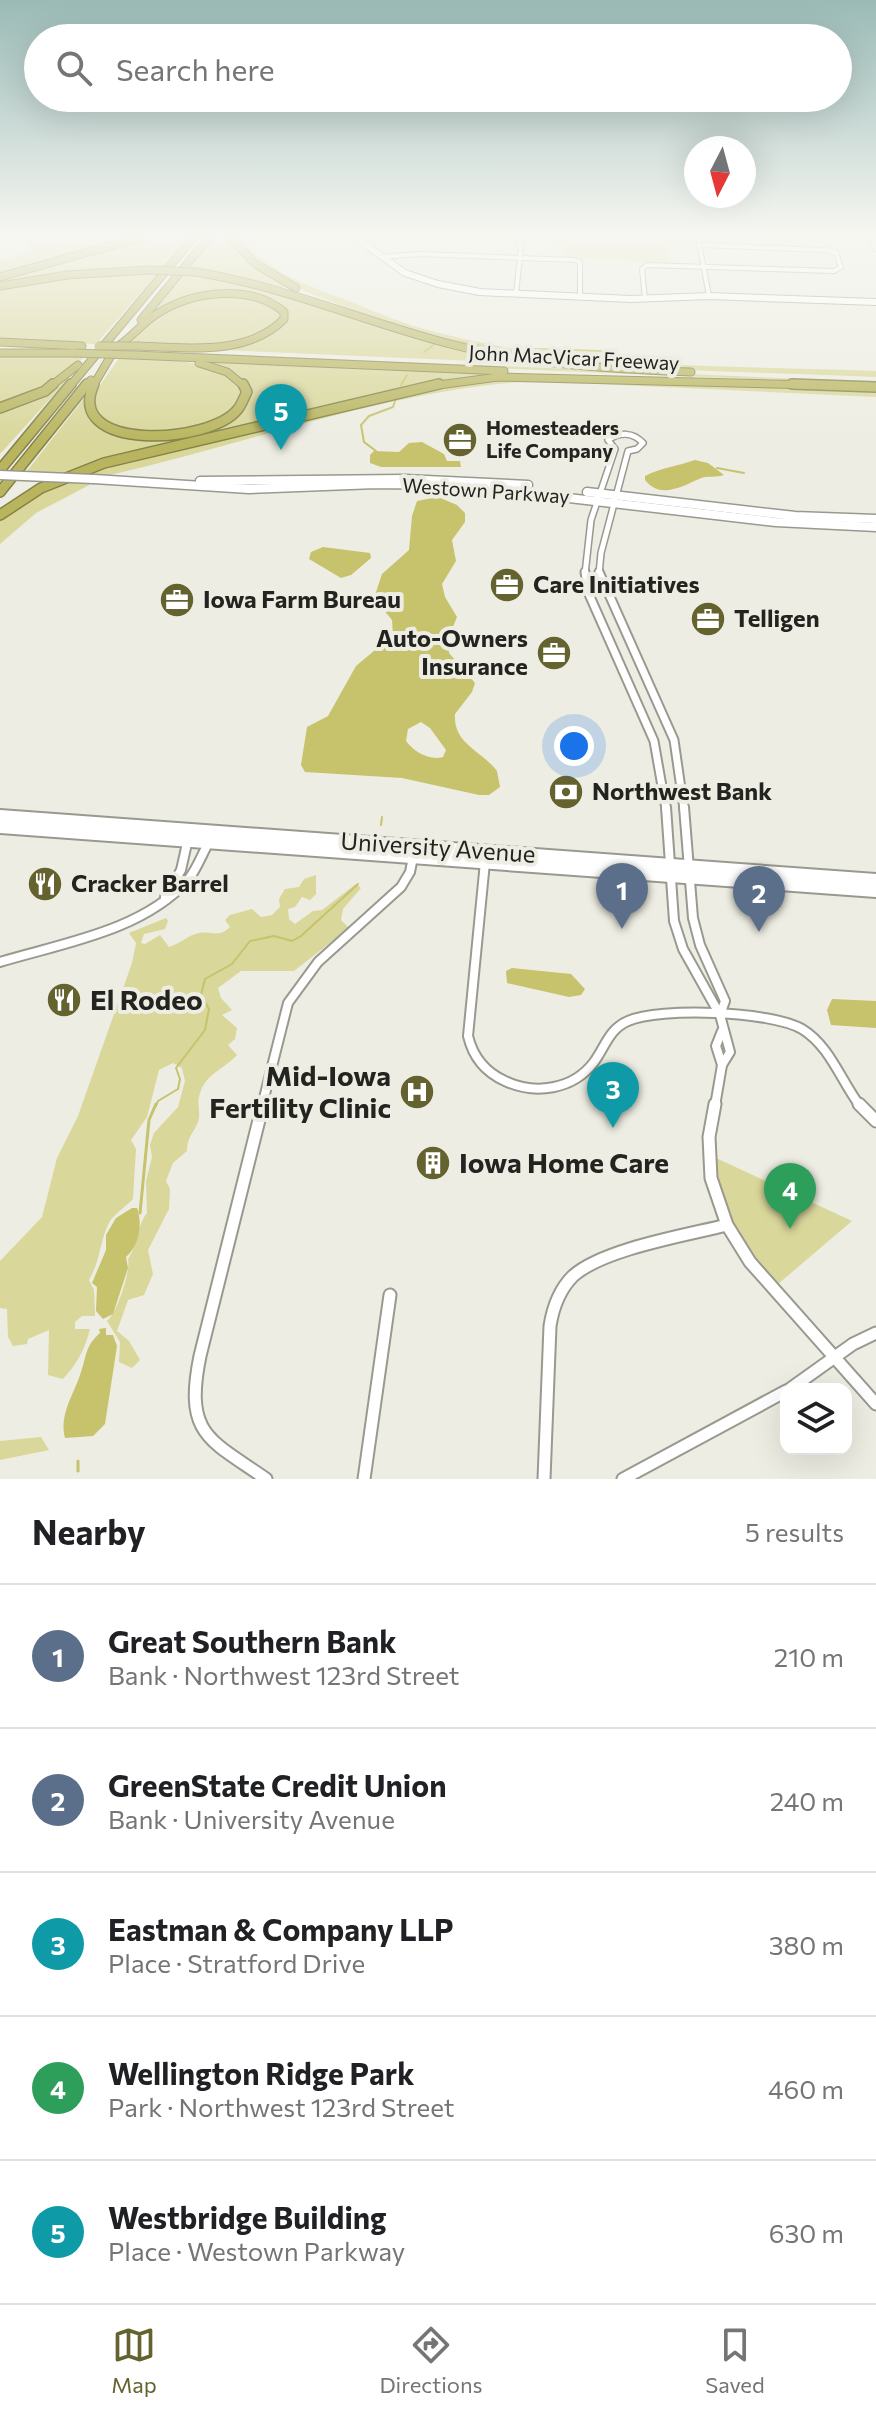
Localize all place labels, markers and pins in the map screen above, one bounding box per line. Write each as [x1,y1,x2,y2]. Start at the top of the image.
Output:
pin: 5 [255,384,307,450]
place label: Homesteaders Life Company [486,415,619,462]
office icon: Homesteaders Life Company [441,421,479,459]
office icon: Care Initiatives [488,566,526,604]
place label: Care Initiatives [533,569,700,598]
office icon: Iowa Farm Bureau [158,581,196,619]
place label: Iowa Farm Bureau [203,584,401,613]
office icon: Telligen [689,600,727,638]
place label: Telligen [734,603,820,632]
place label: Auto-Owners Insurance [376,623,528,680]
office icon: Auto-Owners Insurance [535,634,573,672]
bank icon: Northwest Bank [547,773,585,811]
place label: Northwest Bank [592,776,772,805]
pin: 1 [596,863,648,929]
restaurant icon: Cracker Barrel [26,865,64,903]
pin: 2 [733,866,785,932]
place label: Cracker Barrel [71,868,229,897]
restaurant icon: El Rodeo [45,981,83,1019]
place label: El Rodeo [90,982,203,1016]
place label: Mid-Iowa Fertility Clinic [209,1058,391,1124]
pin: 3 [587,1062,639,1128]
hospital icon: Mid-Iowa Fertility Clinic [398,1073,436,1111]
building icon: Iowa Home Care [414,1144,452,1182]
place label: Iowa Home Care [459,1145,669,1179]
pin: 4 [764,1163,816,1229]

